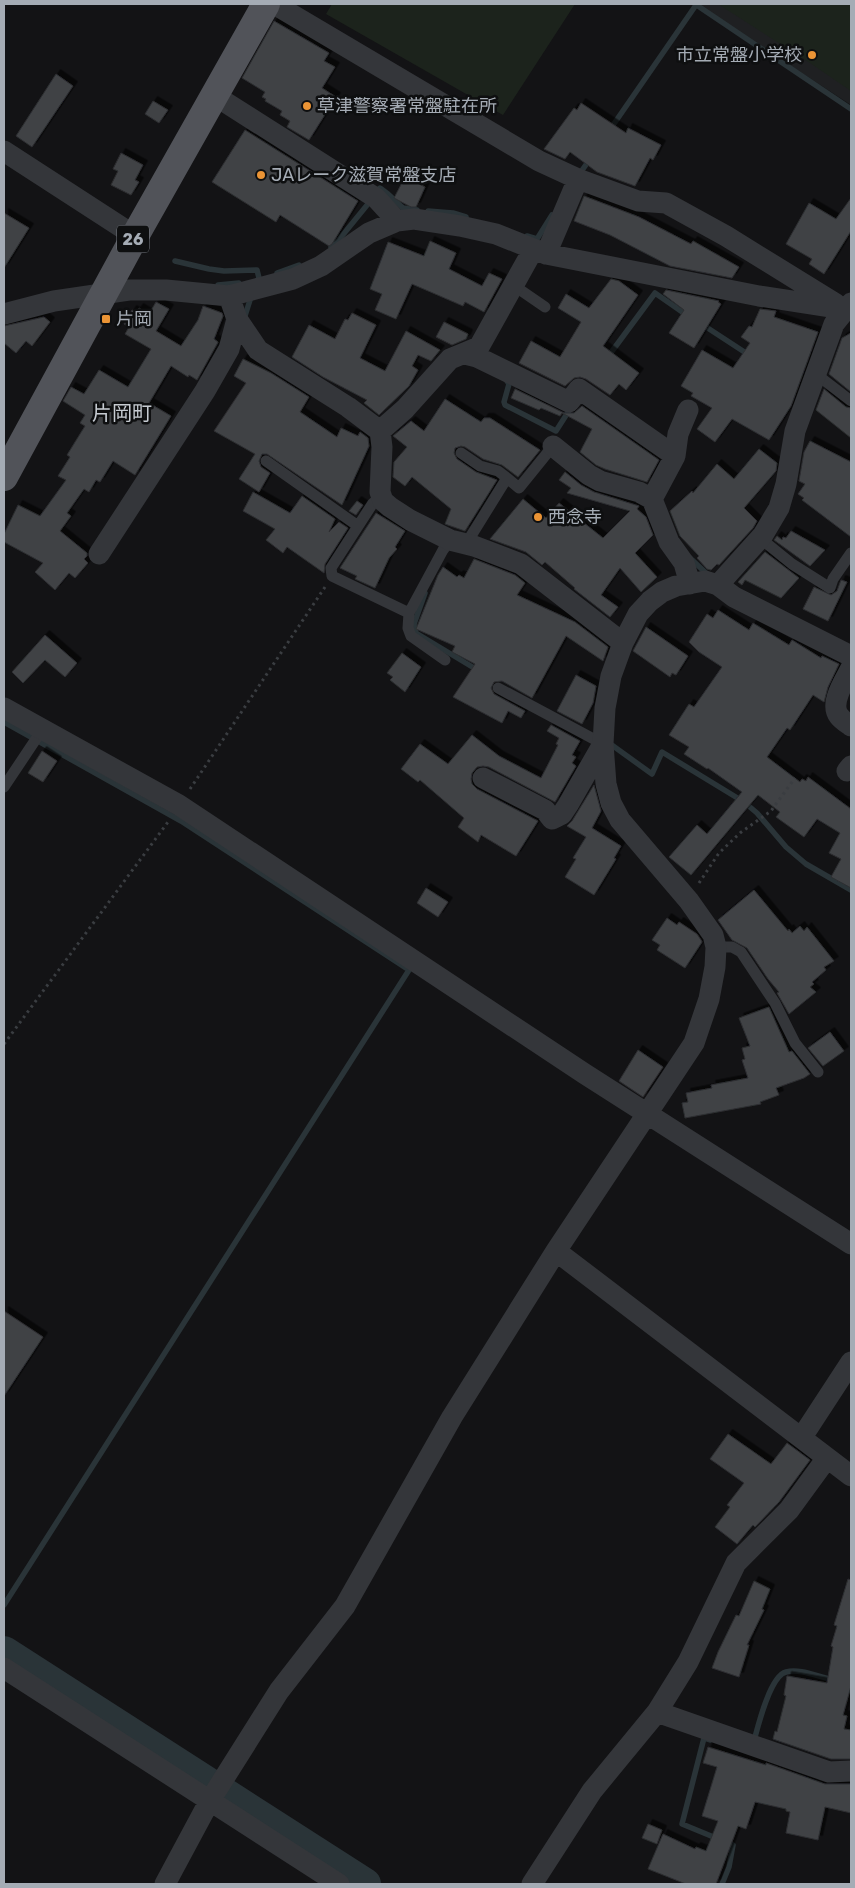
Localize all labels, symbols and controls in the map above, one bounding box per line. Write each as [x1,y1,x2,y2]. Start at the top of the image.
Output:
place label: 市立常盤小学校 [676,44,802,66]
marker: 市立常盤小学校 [806,49,818,61]
place label: 草津警察署常盤駐在所 [317,95,497,117]
marker: 草津警察署常盤駐在所 [301,100,313,112]
place label: JAレーク滋賀常盤支店 [271,164,456,186]
marker: JAレーク滋賀常盤支店 [255,169,267,181]
road number: 26 [117,225,149,252]
place label: 片岡 [116,308,152,330]
marker: 片岡 [100,313,112,325]
district label: 片岡町 [92,401,152,425]
place label: 西念寺 [548,506,602,528]
marker: 西念寺 [532,511,544,523]

